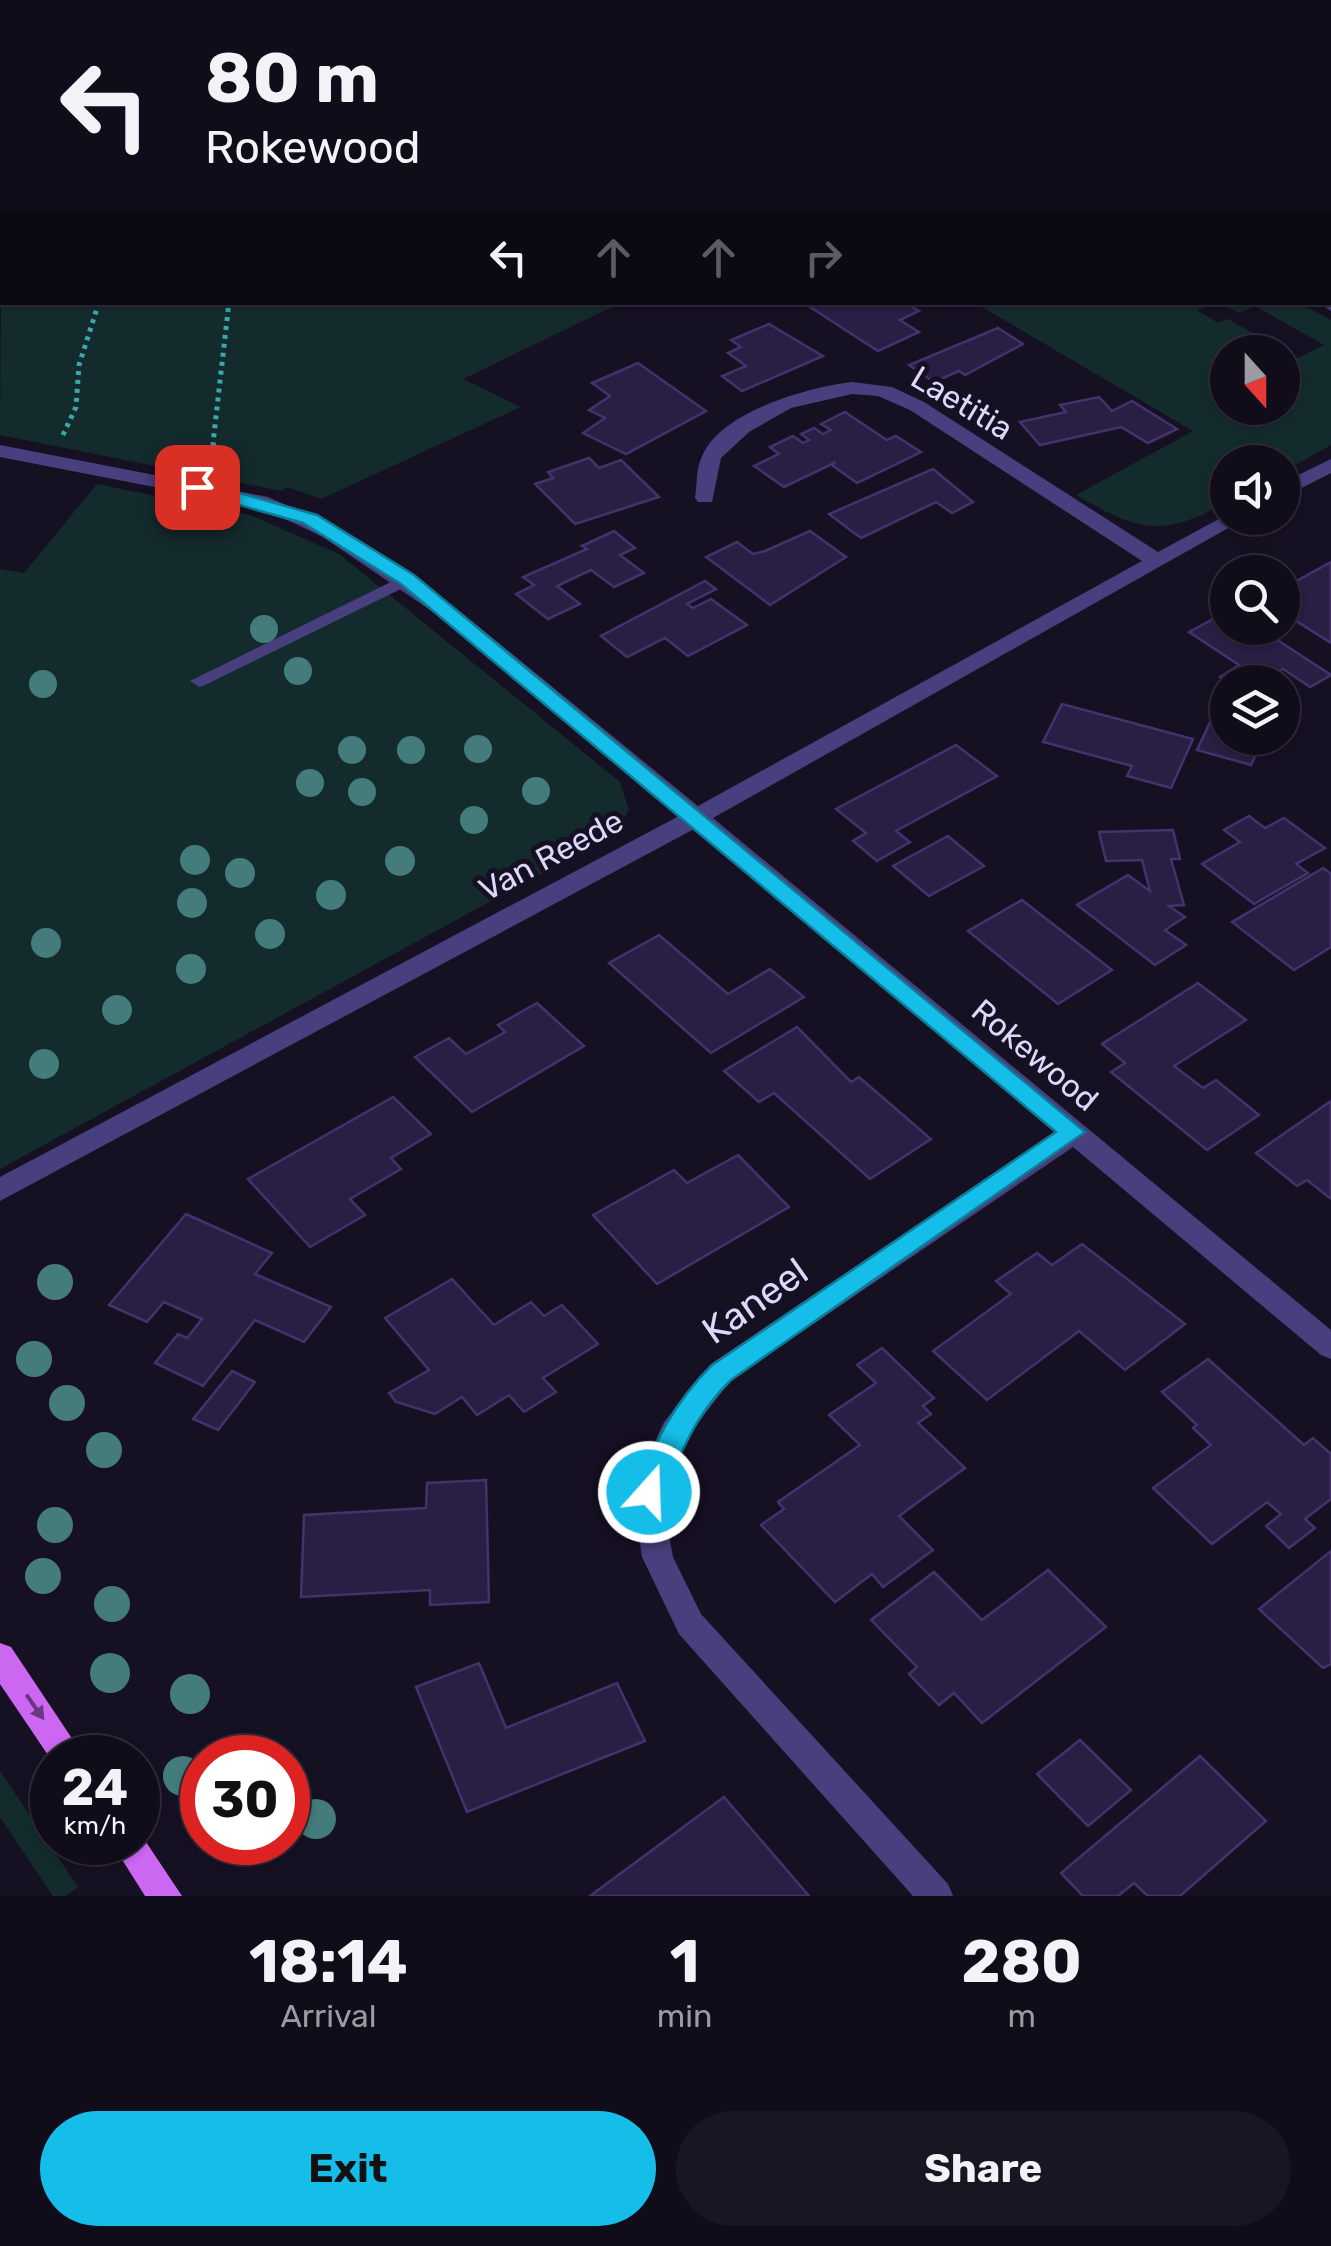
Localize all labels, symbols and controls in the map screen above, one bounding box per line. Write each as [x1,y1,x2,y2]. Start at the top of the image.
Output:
text: 80 m [205,37,379,120]
icon: left [40,40,170,170]
text: Rokewood [205,121,421,174]
icon: left [481,230,536,285]
icon: ahead [586,230,641,285]
icon: ahead [691,230,746,285]
icon: right [796,230,851,285]
north arrow [1210,335,1300,425]
map controls [1210,335,1300,755]
street label: Laetitia [904,358,1020,448]
pin [155,445,240,530]
button: sound [1210,445,1300,535]
icon: arrive [170,460,225,515]
button: search [1210,555,1300,645]
button: layers [1210,665,1300,755]
street label: Van Reede [472,801,630,909]
street label: Rokewood [964,991,1106,1119]
street label: Kaneel [693,1248,817,1354]
position arrow [597,1440,701,1544]
one-way arrow [25,1694,44,1721]
speed limit sign: 30 [180,1735,310,1865]
text: 24 [62,1758,128,1818]
text: km/h [64,1811,126,1840]
text: 18:14 [249,1926,408,1997]
text: 1 [670,1926,700,1997]
text: 280 [962,1926,1082,1997]
text: Arrival [280,1997,376,2035]
text: min [657,1997,712,2035]
text: m [1007,1997,1036,2035]
button: Exit [40,2111,656,2226]
button: Share [676,2111,1291,2226]

